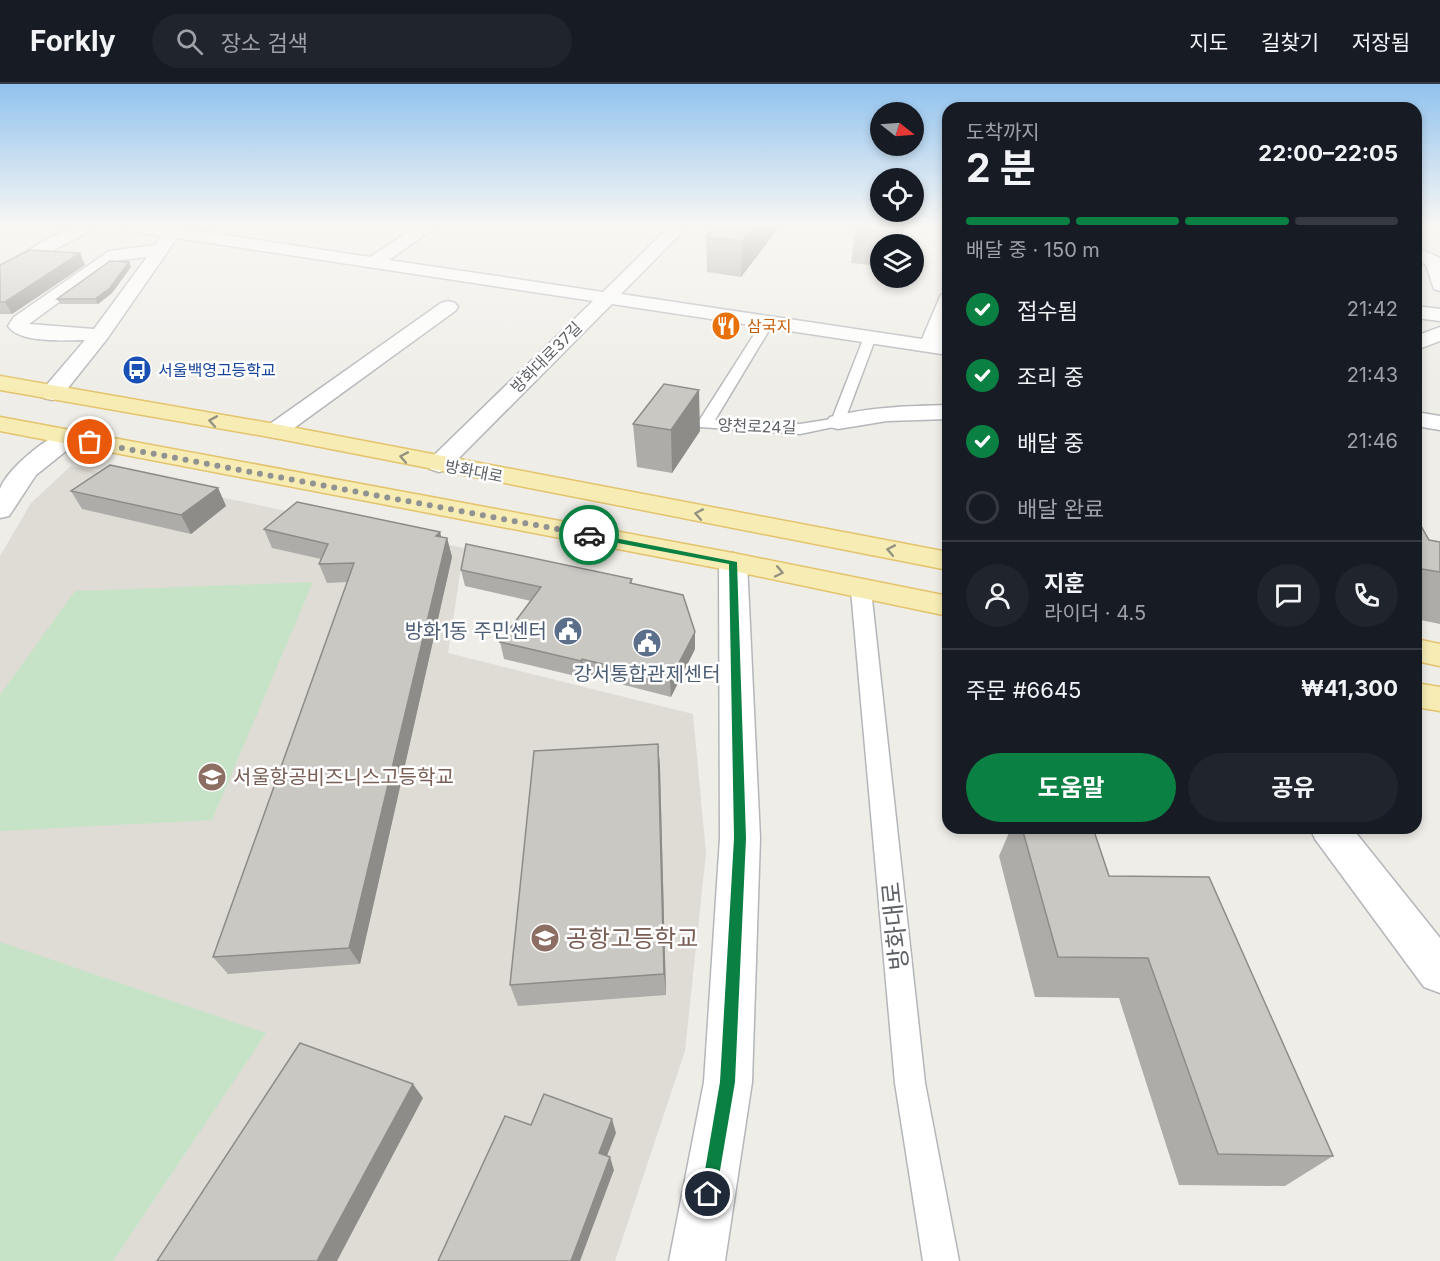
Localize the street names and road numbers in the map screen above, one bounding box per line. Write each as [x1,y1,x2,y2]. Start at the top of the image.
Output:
street label: 방화대로37길 [506,317,586,397]
street label: 양천로24길 [717,415,797,437]
street label: 방화대로 [443,456,505,486]
street label: 방화대로 [876,881,914,971]

